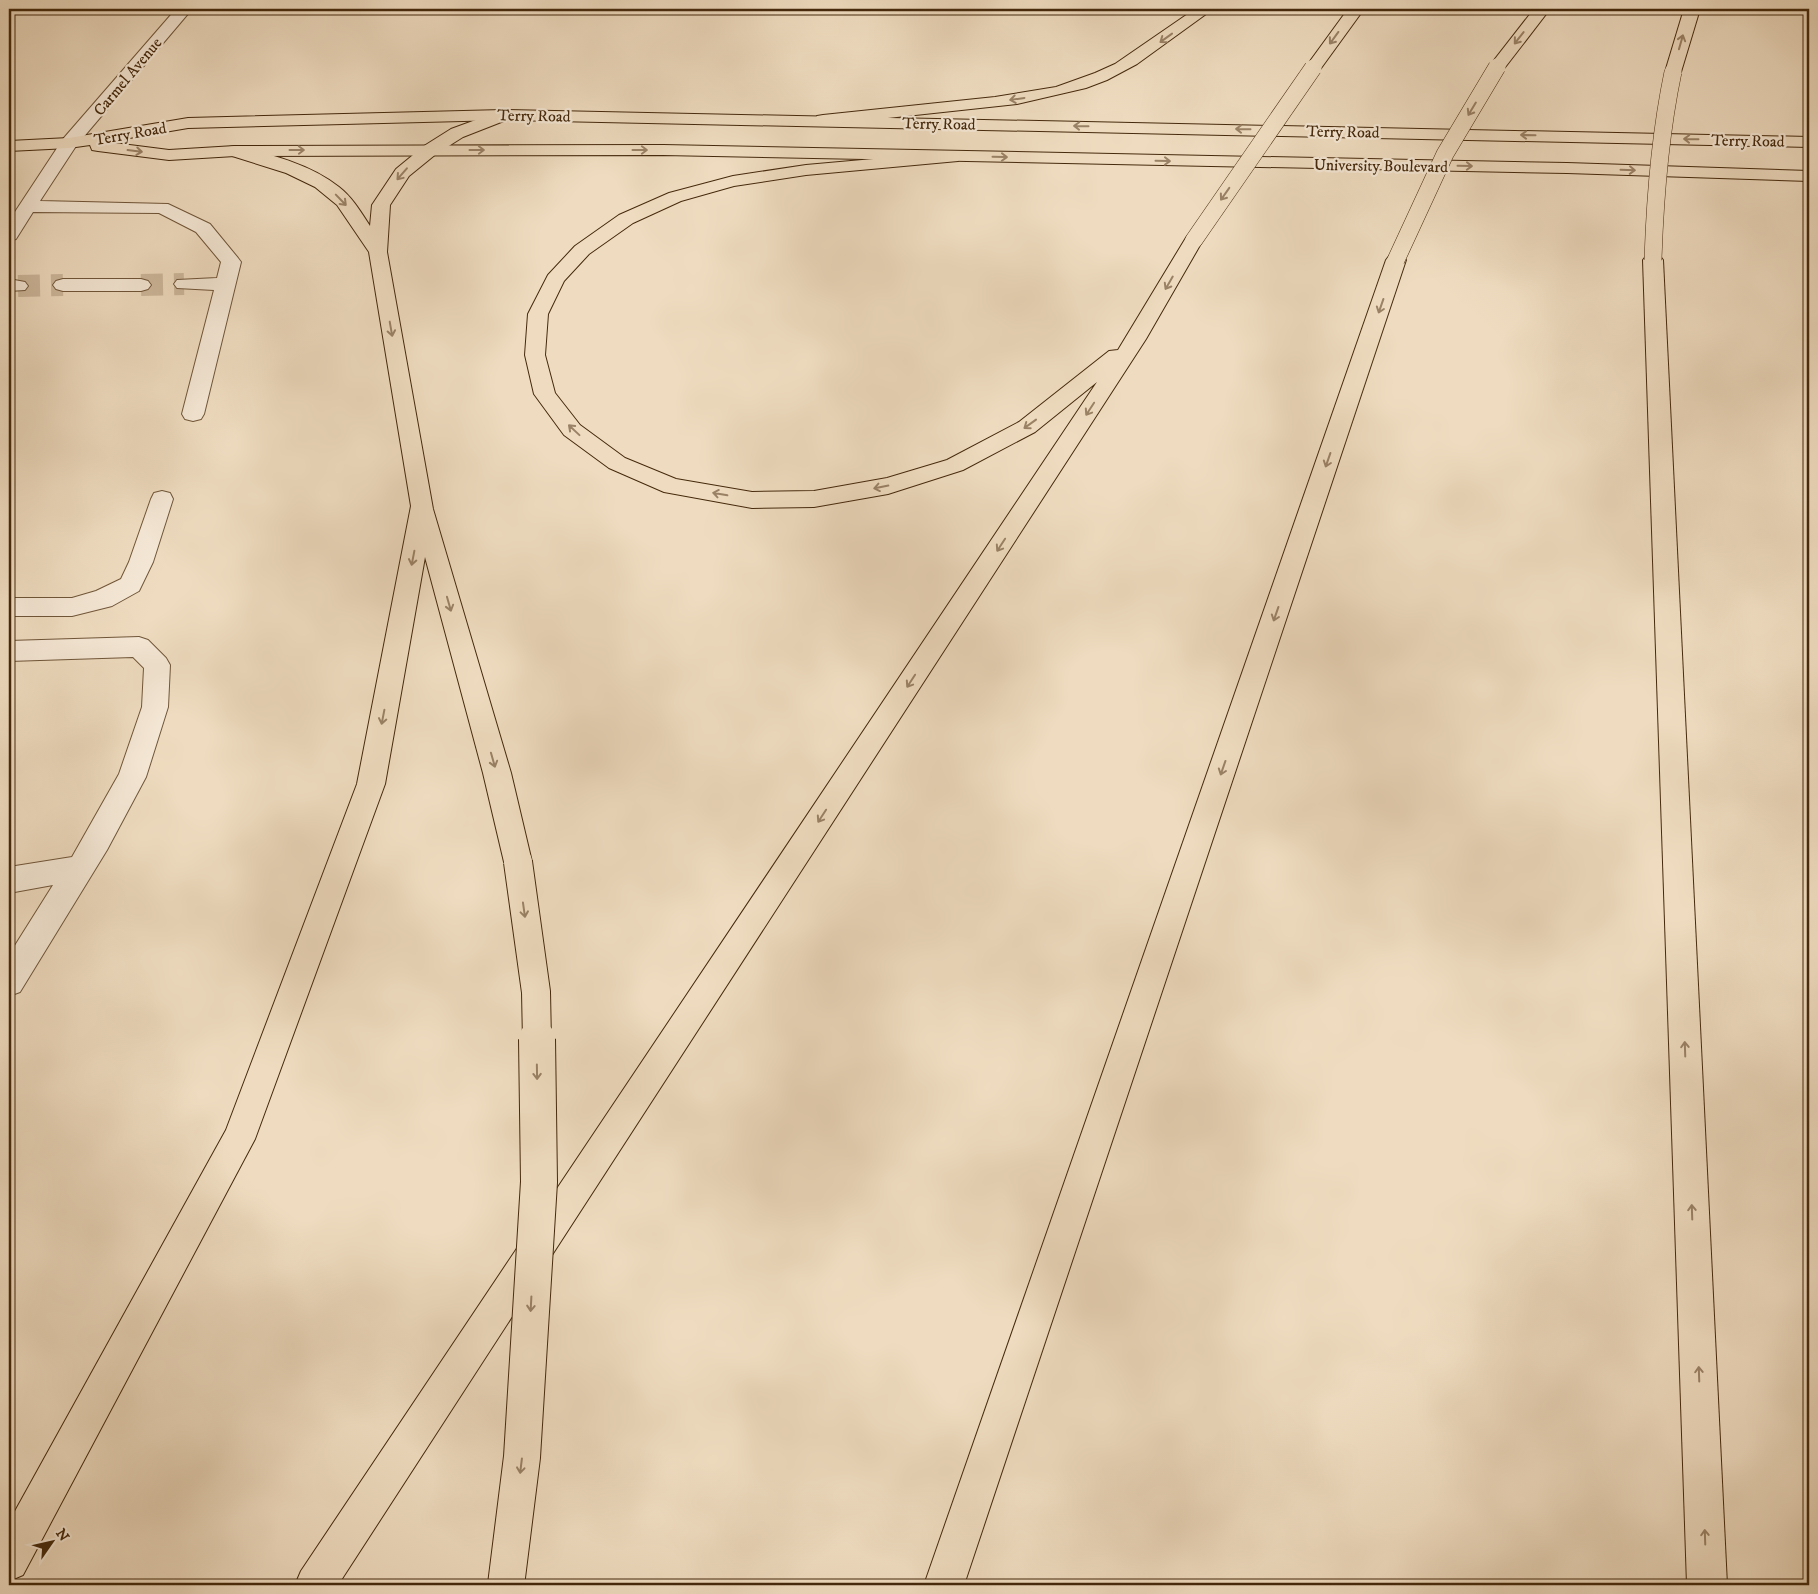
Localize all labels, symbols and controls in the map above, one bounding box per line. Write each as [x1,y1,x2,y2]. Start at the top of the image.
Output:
one-way arrow [1329,31,1339,45]
one-way arrow [1514,31,1525,44]
one-way arrow [1159,32,1173,43]
street label: Carmel Avenue [89,33,167,120]
one-way arrow [1677,35,1687,51]
one-way arrow [1010,94,1026,104]
one-way arrow [1466,101,1476,115]
street label: Terry Road [497,105,571,127]
street label: Terry Road [902,113,976,135]
street label: Terry Road [92,118,168,150]
one-way arrow [1073,121,1089,130]
street label: Terry Road [1306,121,1380,143]
one-way arrow [1235,124,1252,134]
street label: Terry Road [1711,130,1785,152]
one-way arrow [1520,131,1536,140]
one-way arrow [1683,134,1699,144]
one-way arrow [289,145,305,155]
one-way arrow [469,145,485,155]
one-way arrow [632,145,648,155]
one-way arrow [127,146,143,156]
one-way arrow [992,153,1008,162]
street label: University Boulevard [1314,155,1448,177]
one-way arrow [1155,156,1171,165]
one-way arrow [1457,161,1473,171]
one-way arrow [1620,165,1636,175]
one-way arrow [397,168,408,181]
one-way arrow [1220,187,1230,201]
one-way arrow [335,194,347,207]
one-way arrow [1164,275,1174,289]
one-way arrow [1375,298,1385,314]
one-way arrow [387,320,397,336]
one-way arrow [1085,402,1095,416]
one-way arrow [1023,419,1037,429]
one-way arrow [568,424,580,436]
one-way arrow [1323,452,1332,467]
one-way arrow [873,483,889,492]
one-way arrow [712,489,728,499]
one-way arrow [996,538,1006,552]
one-way arrow [407,549,417,565]
one-way arrow [445,596,455,612]
one-way arrow [1270,606,1280,622]
one-way arrow [906,673,916,687]
one-way arrow [378,709,388,725]
one-way arrow [489,752,498,768]
one-way arrow [1218,759,1227,775]
one-way arrow [817,809,827,823]
one-way arrow [520,902,530,918]
one-way arrow [1680,1042,1690,1058]
one-way arrow [532,1063,542,1079]
one-way arrow [1687,1204,1696,1220]
one-way arrow [527,1296,536,1312]
one-way arrow [1694,1366,1703,1382]
one-way arrow [516,1458,526,1474]
north arrow [28,1516,78,1566]
text: N [51,1525,73,1546]
one-way arrow [1701,1529,1710,1545]

